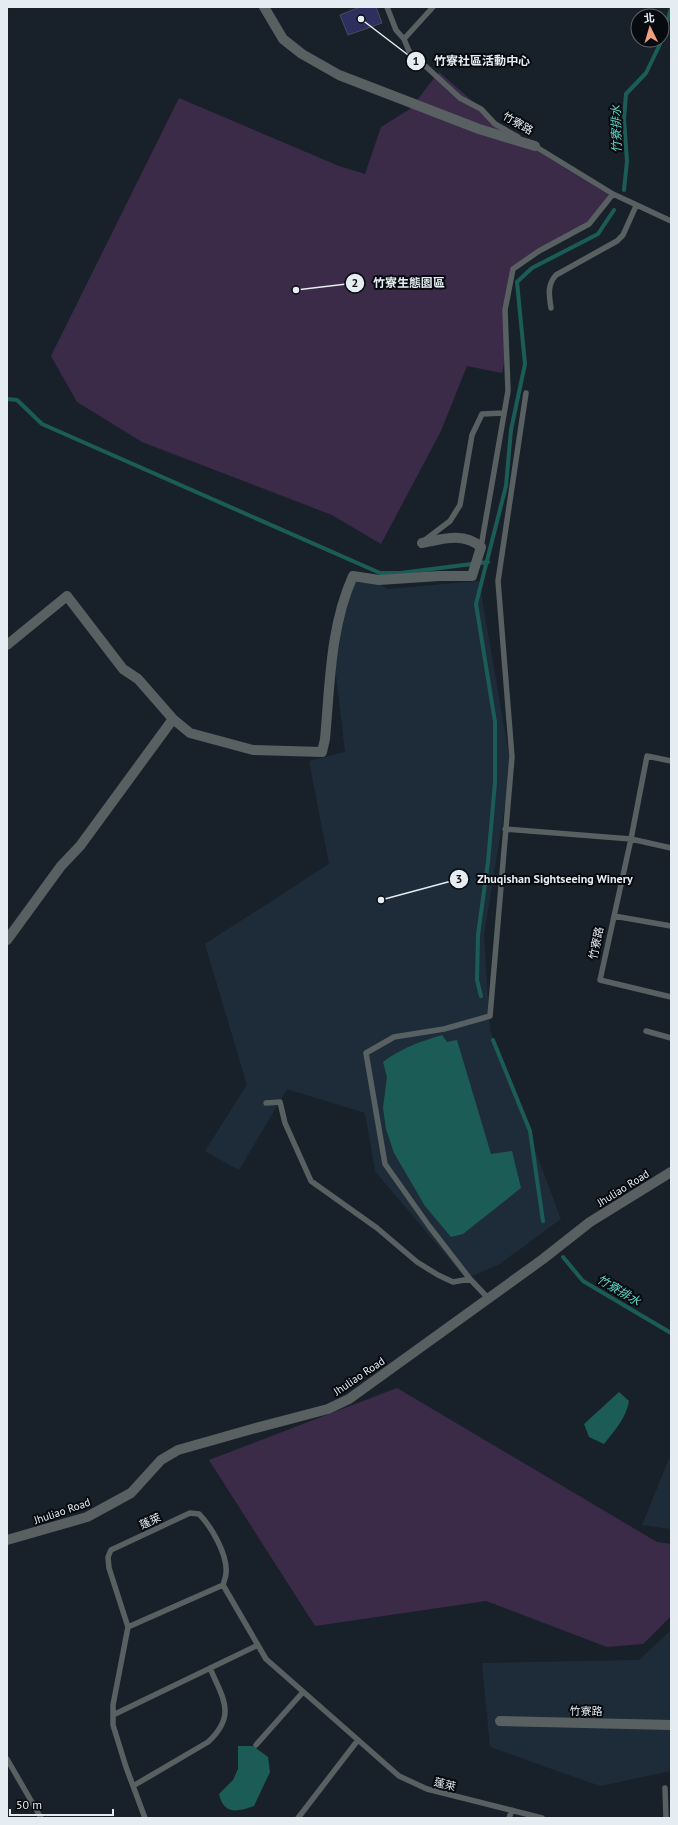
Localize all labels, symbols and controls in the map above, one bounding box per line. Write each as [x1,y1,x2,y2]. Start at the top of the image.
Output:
north arrow [630,8,670,48]
text: 北 [643,11,655,25]
callout: 竹寮社區活動中心 [406,49,538,73]
text: 1 [413,53,419,68]
text: 竹寮社區活動中心 [434,53,530,68]
water label: 竹寮排水 [608,104,624,153]
street label: 竹寮路 [500,109,536,137]
callout: 竹寮生態園區 [345,271,453,295]
text: 2 [352,275,358,290]
text: 竹寮生態園區 [373,275,445,290]
callout: Zhuqishan Sightseeing Winery [449,867,641,891]
text: 3 [456,871,462,886]
text: Zhuqishan Sightseeing Winery [477,871,633,886]
street label: 竹寮路 [586,925,606,961]
street label: Jhuliao Road [593,1166,652,1210]
water label: 竹寮排水 [595,1271,644,1309]
street label: Jhuliao Road [330,1354,387,1399]
street label: Jhuliao Road [31,1495,92,1528]
street label: 蓬萊 [137,1510,164,1532]
street label: 竹寮路 [569,1704,603,1718]
street label: 蓬萊 [433,1775,458,1794]
scale bar [10,1791,113,1817]
text: 50 m [16,1797,42,1812]

